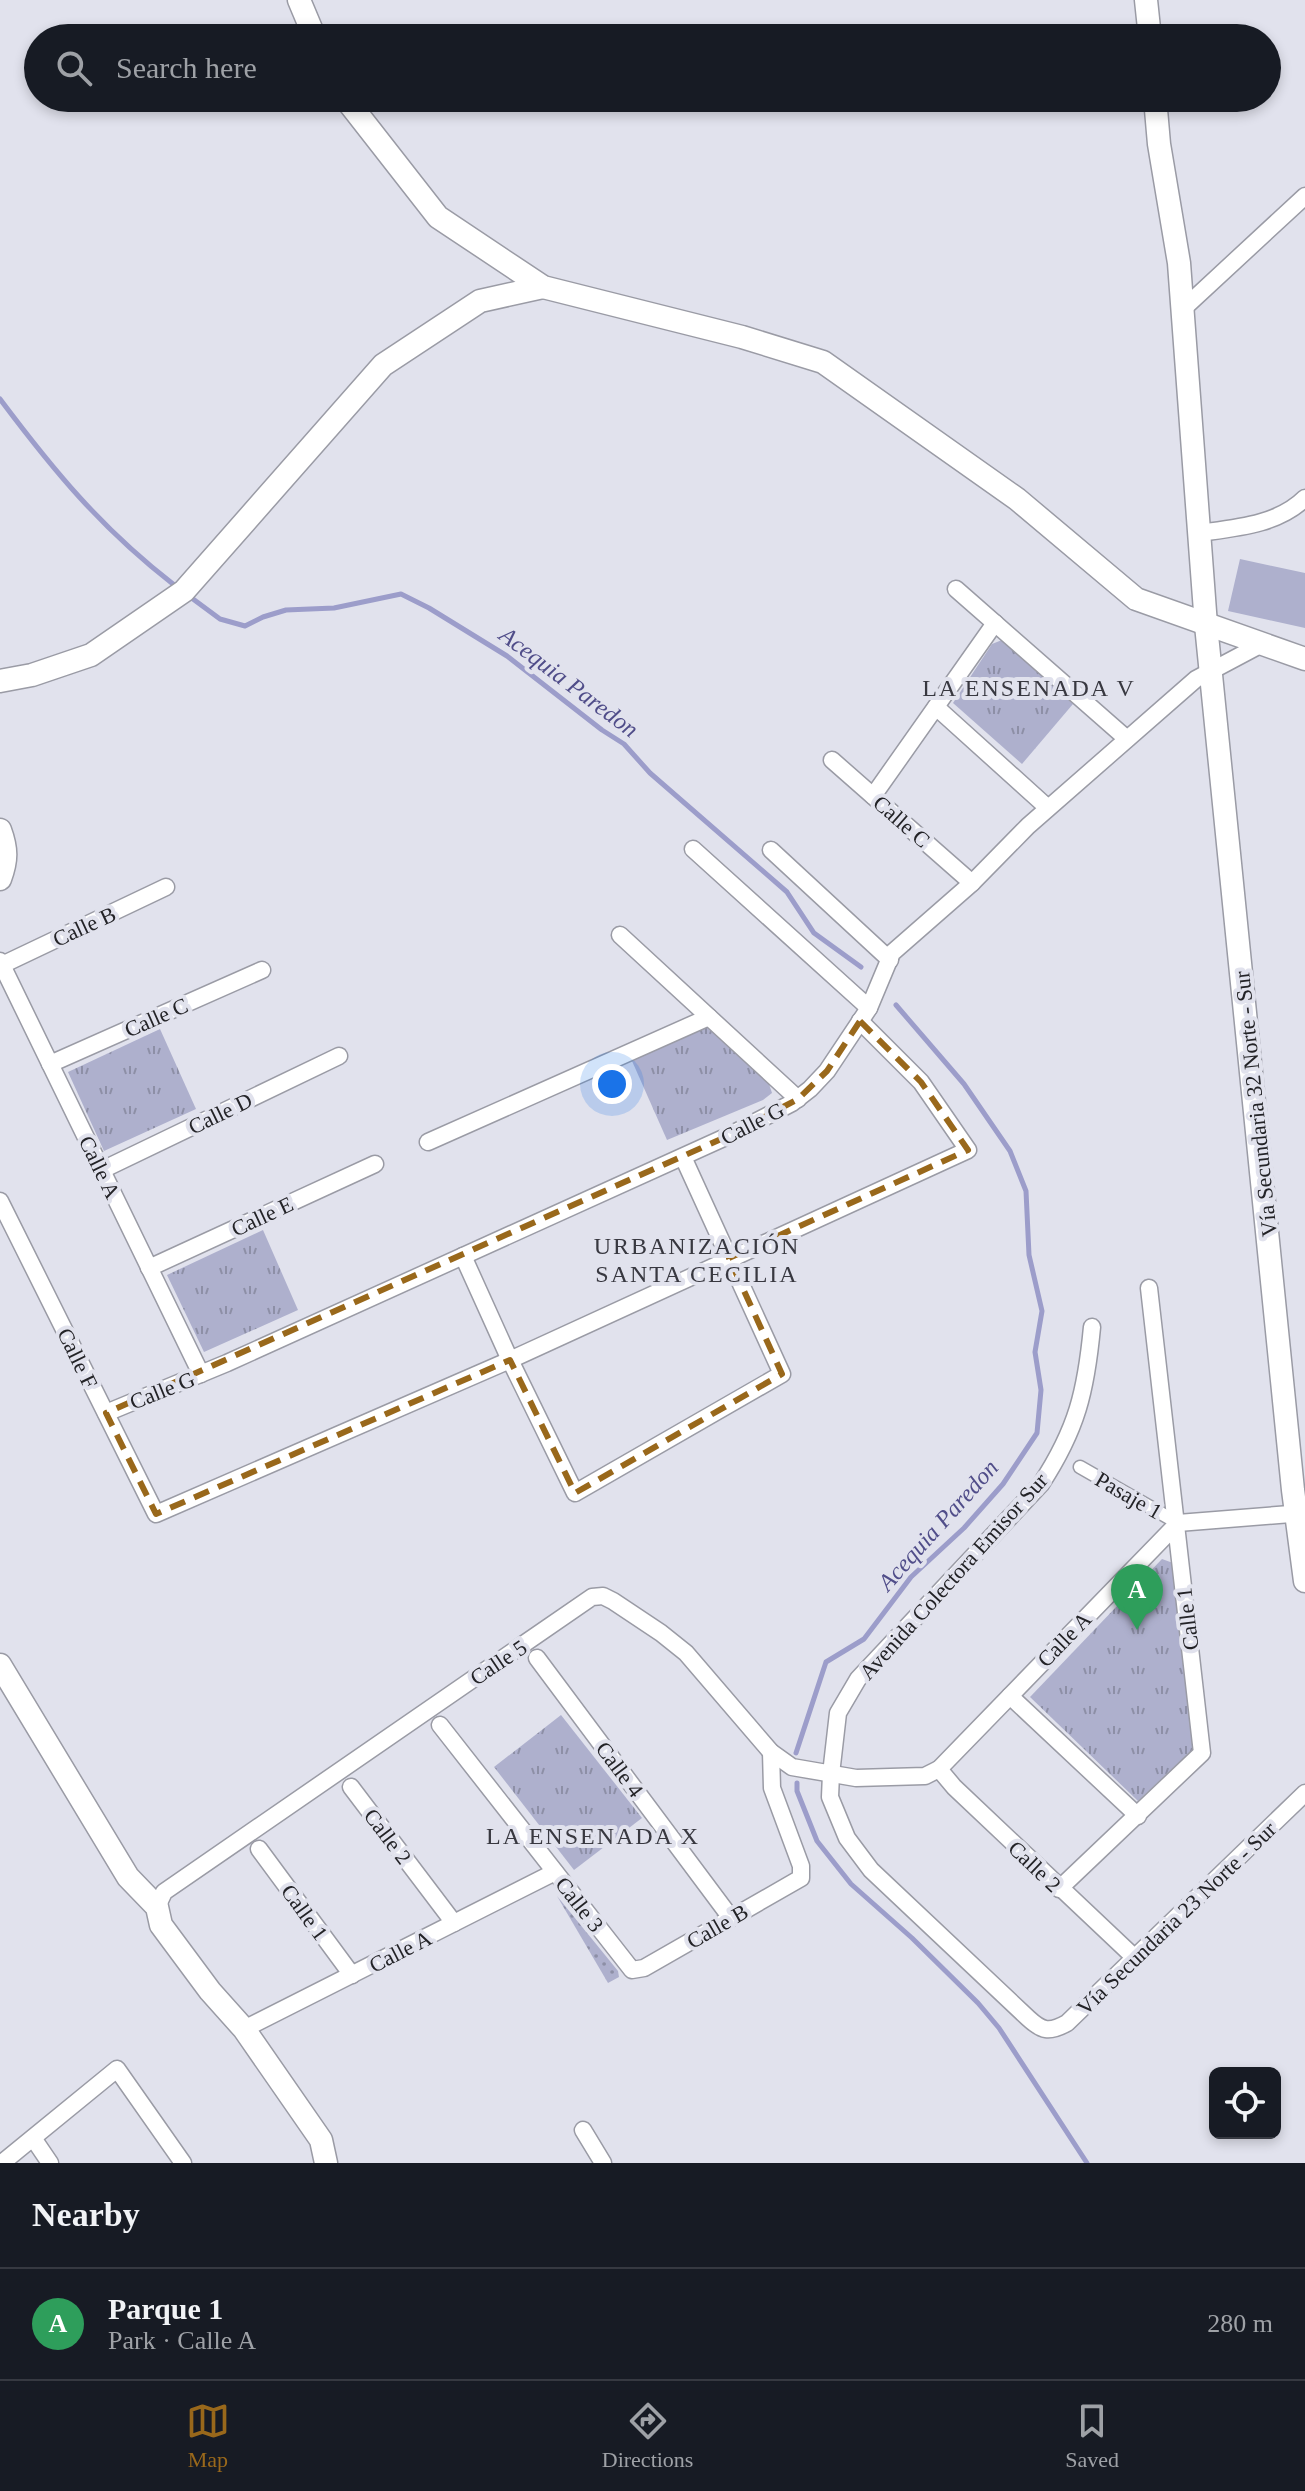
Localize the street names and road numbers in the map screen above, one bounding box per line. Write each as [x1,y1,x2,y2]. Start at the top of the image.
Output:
street label: Calle C [868,790,935,853]
street label: Calle B [49,901,120,952]
street label: Vía Secundaria 32 Norte - Sur [1229,969,1282,1238]
street label: Calle C [121,992,192,1042]
street label: Calle D [184,1087,256,1140]
street label: Calle G [716,1097,788,1150]
street label: Calle A [74,1132,125,1203]
street label: Calle E [227,1191,297,1242]
street label: Calle F [52,1324,103,1393]
street label: Calle G [126,1366,198,1415]
street label: Pasaje 1 [1091,1466,1166,1524]
street label: Avenida Colectora Emisor Sur [854,1468,1053,1685]
street label: Calle 1 [1171,1586,1204,1652]
street label: Calle A [1032,1607,1097,1672]
street label: Calle 5 [465,1634,531,1690]
street label: Calle 4 [591,1737,649,1802]
street label: Calle 2 [359,1804,417,1869]
street label: Vía Secundaria 23 Norte - Sur [1072,1816,1282,2020]
street label: Calle 2 [1003,1836,1066,1897]
street label: Calle 3 [550,1872,609,1937]
street label: Calle 1 [276,1879,333,1945]
street label: Calle B [682,1899,752,1954]
street label: Calle A [365,1925,436,1978]

